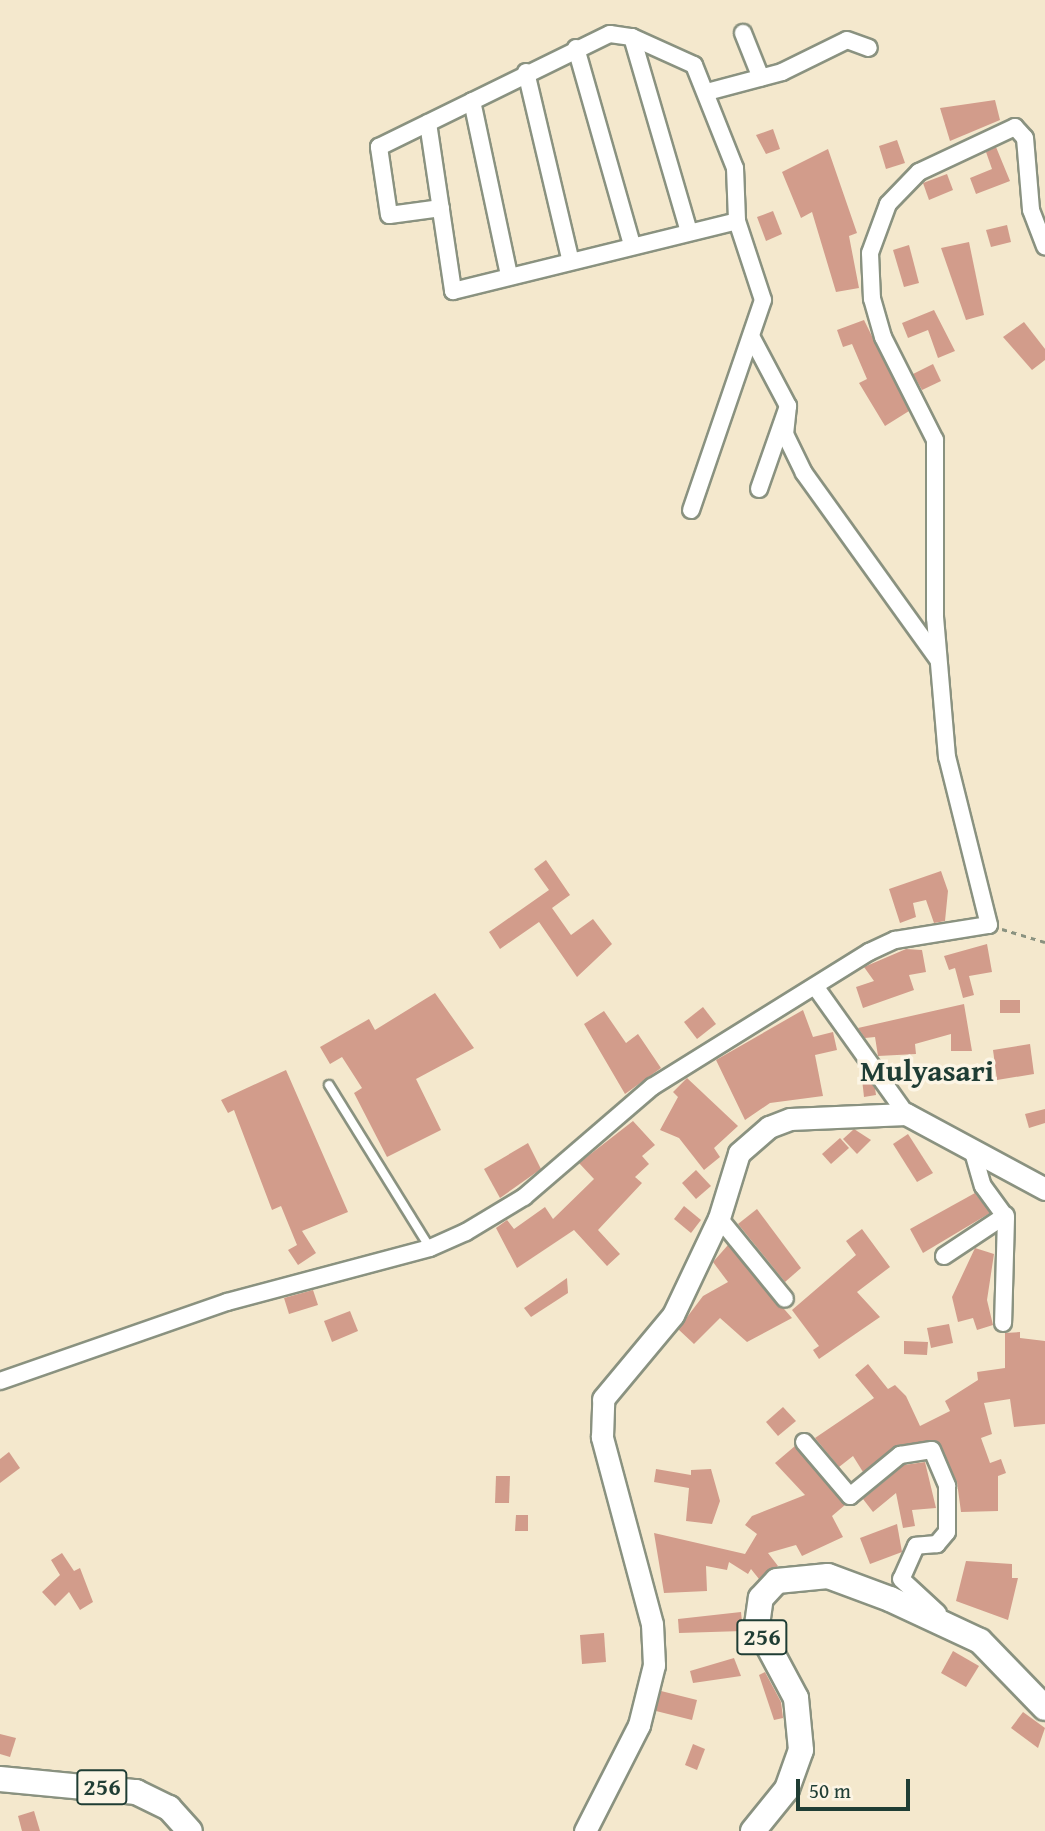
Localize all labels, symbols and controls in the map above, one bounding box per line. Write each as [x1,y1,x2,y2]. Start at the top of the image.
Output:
district label: Mulyasari [860,1052,994,1088]
road number: 256 [736,1616,788,1658]
scale bar [800,1764,914,1808]
road number: 256 [76,1766,128,1808]
text: 50 m [809,1775,851,1806]

